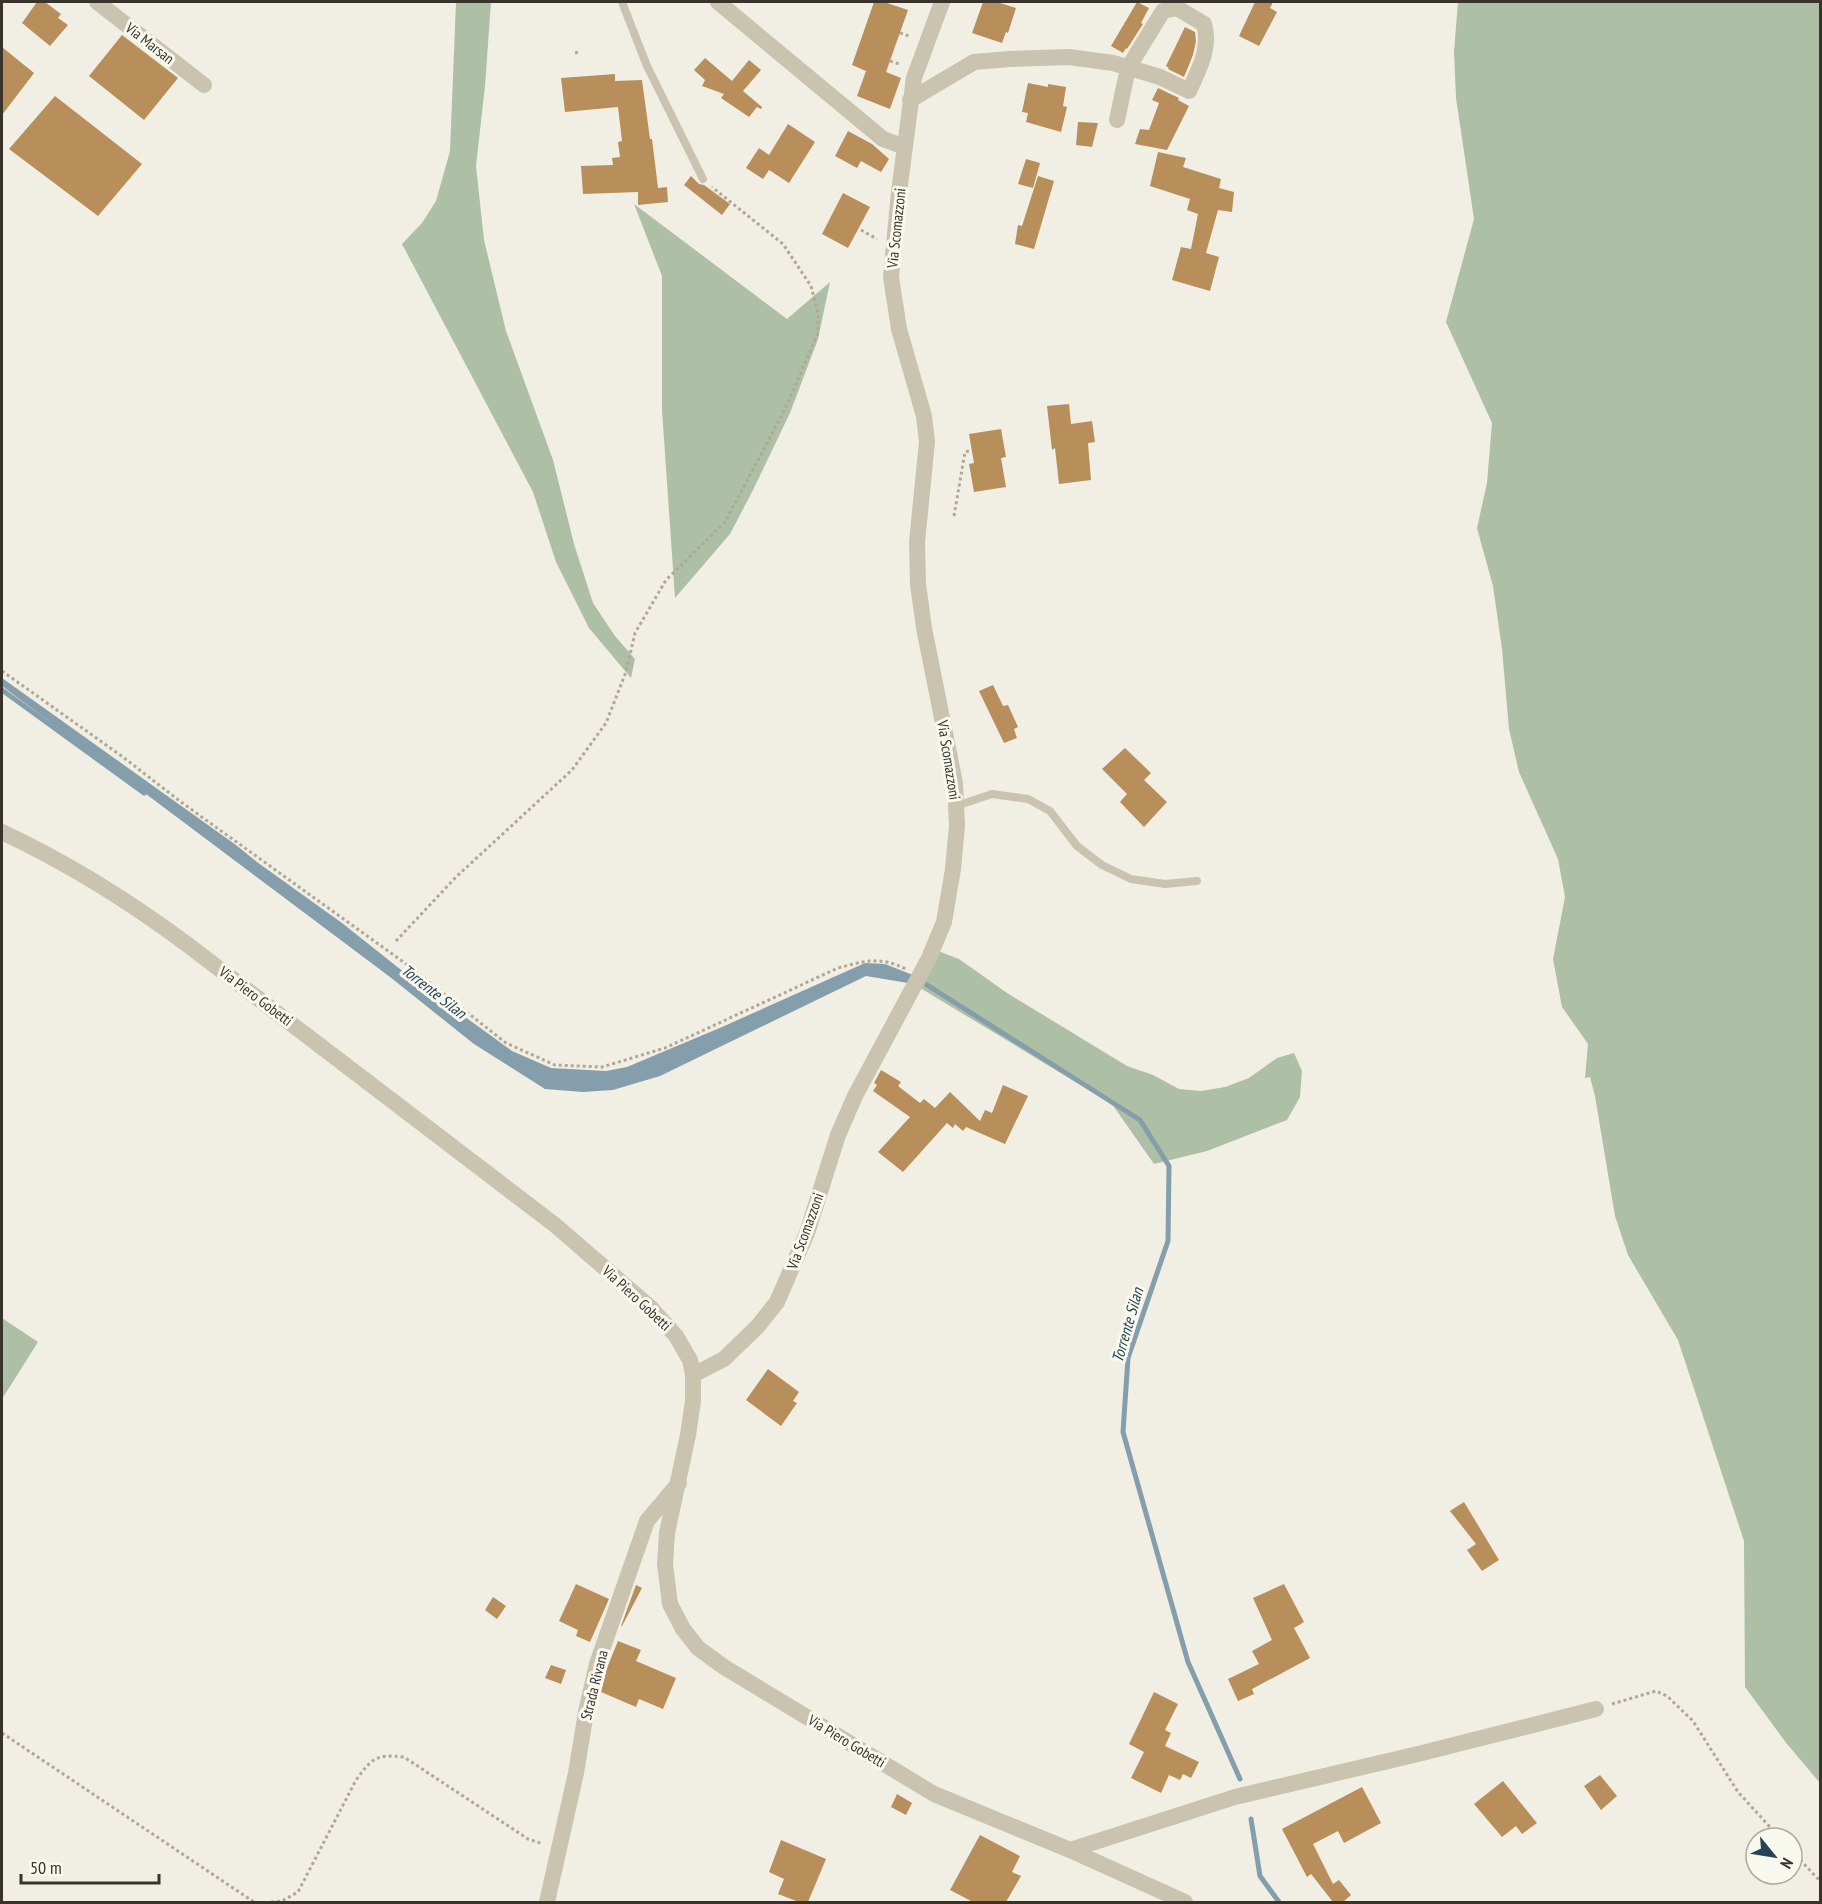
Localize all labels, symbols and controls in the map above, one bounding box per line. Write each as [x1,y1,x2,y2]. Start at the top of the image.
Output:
street label: Via Marsan [121,17,178,68]
street label: Via Scomazzoni [882,187,910,270]
street label: Via Scomazzoni [933,718,965,801]
water label: Torrente Silan [398,960,471,1023]
street label: Via Piero Gobetti [215,962,297,1030]
street label: Via Scomazzoni [782,1190,828,1273]
street label: Via Piero Gobetti [598,1261,675,1335]
water label: Torrente Silan [1107,1285,1147,1365]
street label: Strada Rivana [576,1648,612,1722]
street label: Via Piero Gobetti [804,1710,889,1772]
north arrow [1744,1826,1804,1886]
scale bar [21,1847,159,1885]
text: N [1776,1855,1798,1872]
text: 50 m [30,1856,62,1879]

